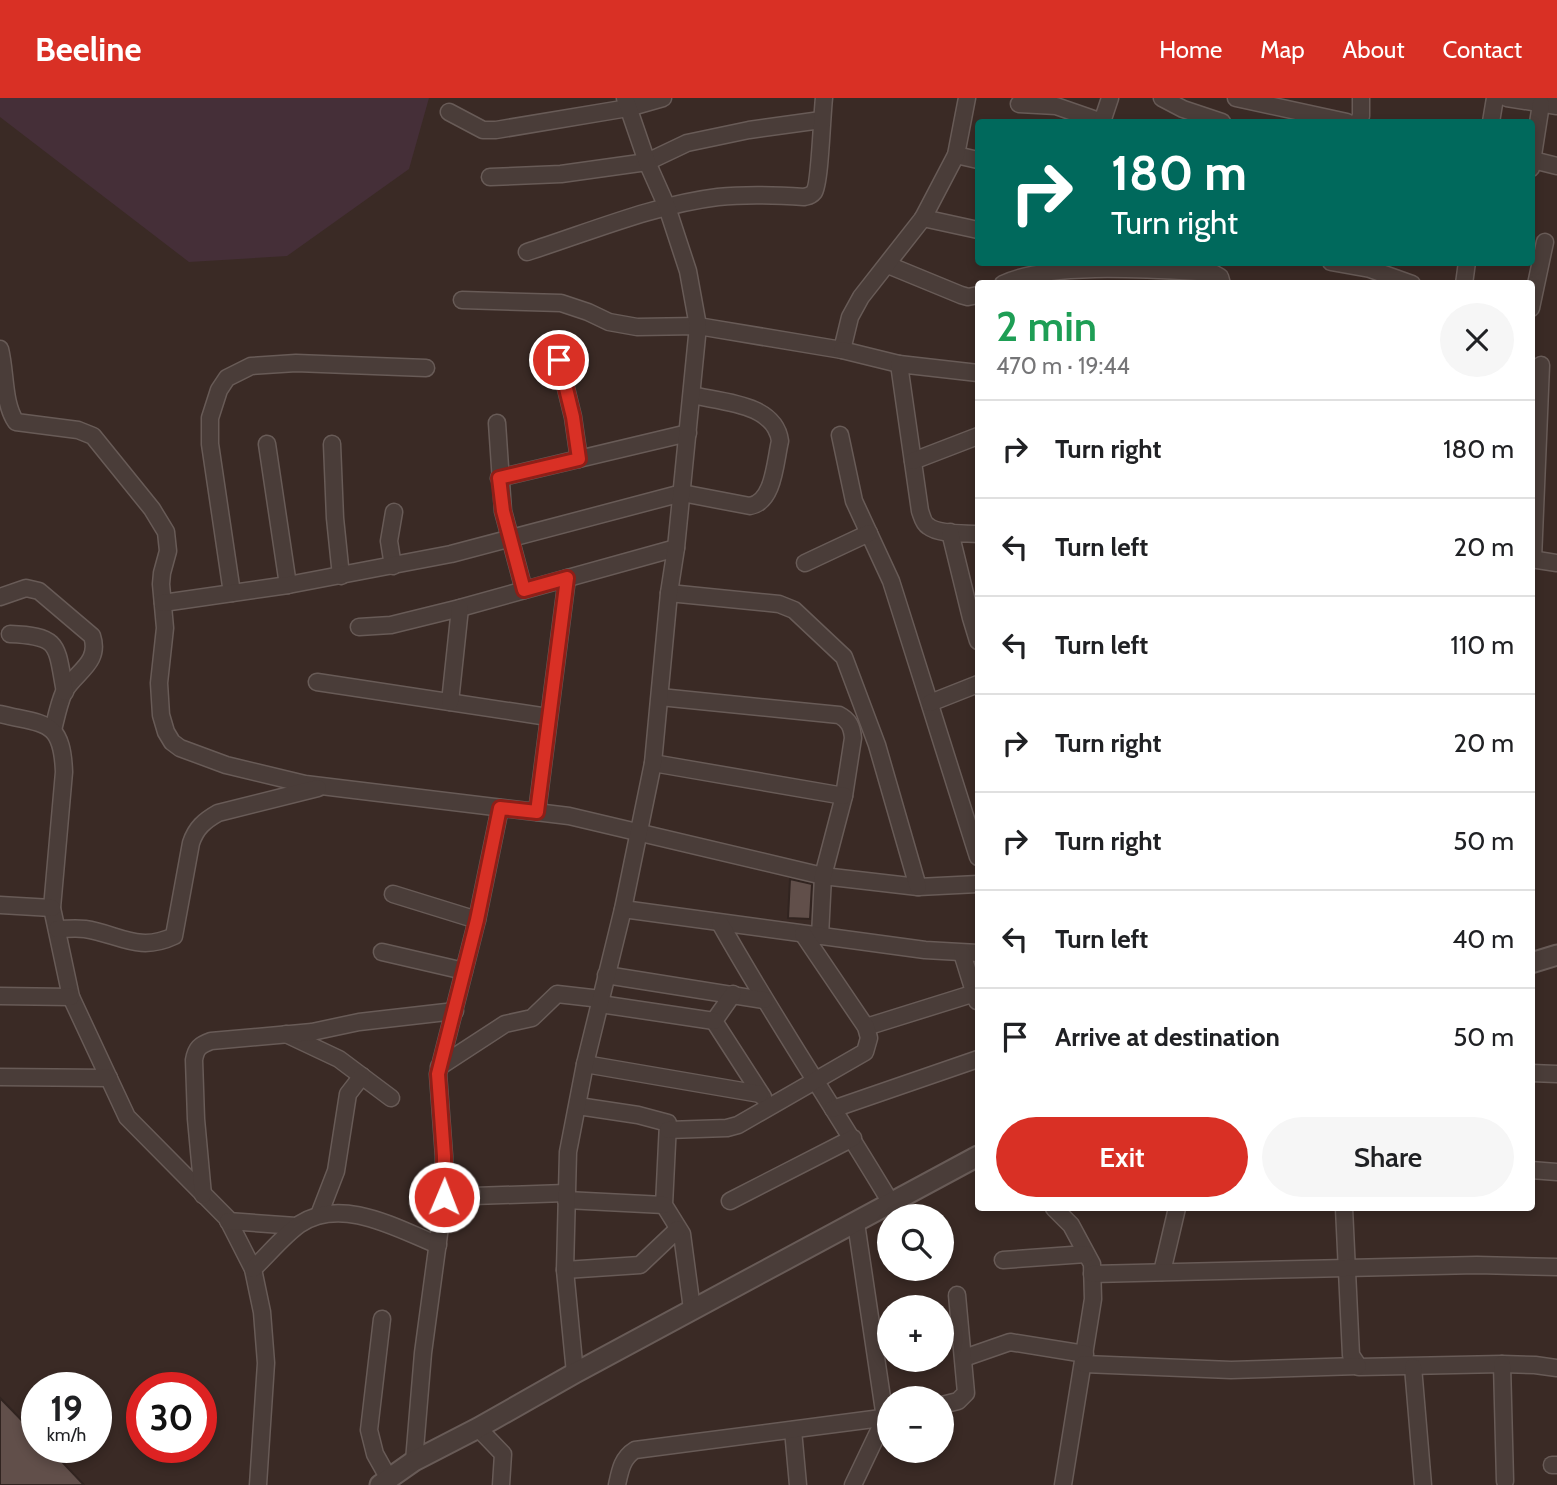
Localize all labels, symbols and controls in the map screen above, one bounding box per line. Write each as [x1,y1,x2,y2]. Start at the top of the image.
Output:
text: Beeline [35,29,141,69]
text: Home [1159,35,1222,64]
text: Map [1260,35,1305,64]
text: About [1343,35,1405,64]
text: Contact [1443,35,1522,64]
text: 180 m [1111,143,1247,202]
icon: right [996,147,1087,238]
text: Turn right [1111,203,1238,242]
text: 2 min [996,300,1097,352]
button: close [1440,303,1514,377]
pin [529,330,589,390]
icon: arrive [540,341,578,379]
text: 470 m · 19:44 [996,352,1130,380]
icon: right [996,430,1034,468]
text: Turn right [1055,433,1161,465]
text: 180 m [1443,433,1514,465]
icon: left [996,528,1034,566]
text: Turn left [1055,531,1148,563]
text: 20 m [1454,531,1514,563]
icon: left [996,626,1034,664]
text: Turn left [1055,629,1148,661]
text: 110 m [1450,629,1514,661]
icon: right [996,724,1034,762]
text: Turn right [1055,727,1161,759]
text: 20 m [1454,727,1514,759]
icon: right [996,822,1034,860]
text: Turn right [1055,825,1161,857]
text: 50 m [1453,825,1514,857]
icon: left [996,920,1034,958]
text: Turn left [1055,923,1148,955]
text: 40 m [1452,923,1514,955]
icon: arrive [996,1018,1034,1056]
text: Arrive at destination [1055,1021,1280,1053]
text: 50 m [1453,1021,1514,1053]
button: Exit [996,1117,1248,1197]
button: Share [1262,1117,1514,1197]
position arrow [407,1160,481,1234]
map controls [877,1204,954,1463]
button: search [877,1204,954,1281]
button: + [877,1295,954,1372]
speed limit sign: 30 [126,1372,217,1463]
button: − [877,1386,954,1463]
text: 19 [50,1387,83,1430]
text: km/h [47,1424,86,1446]

